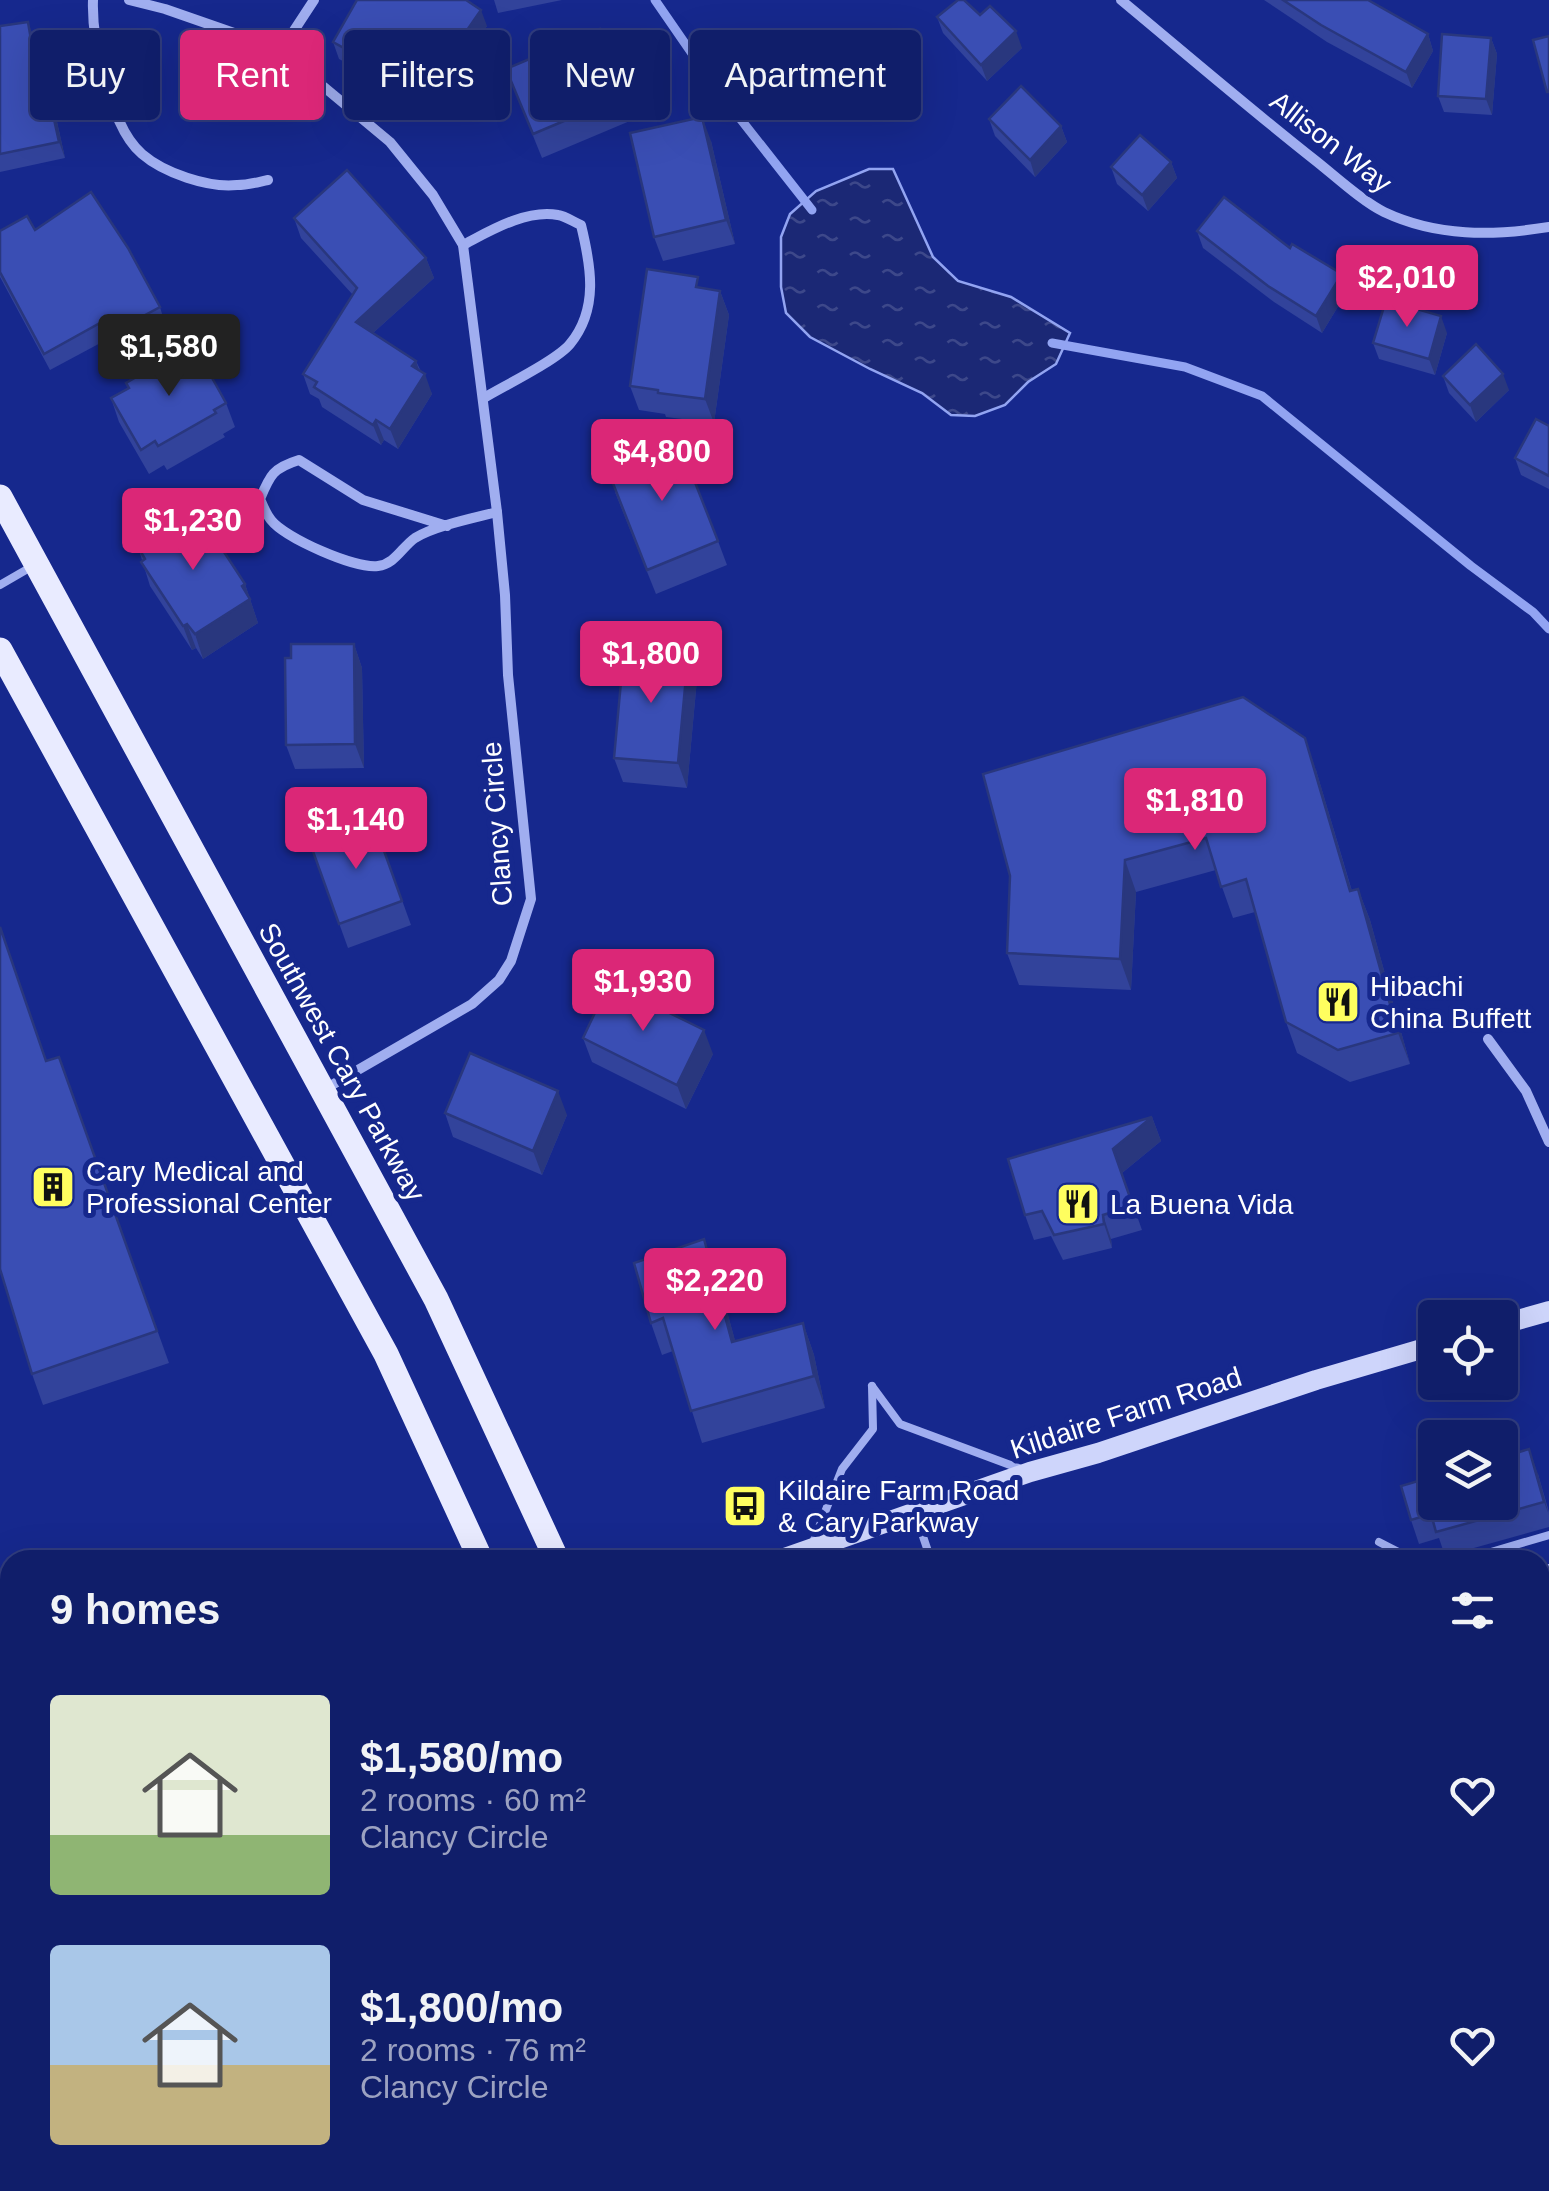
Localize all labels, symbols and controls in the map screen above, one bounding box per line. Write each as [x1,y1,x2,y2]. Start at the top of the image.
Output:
chip: Buy [30,30,160,120]
chip: Rent [180,30,324,120]
chip: Filters [344,30,510,120]
chip: New [530,30,670,120]
chip: Apartment [690,30,921,120]
street label: Allison Way [1264,85,1398,199]
pin: $2,010 [1326,245,1488,330]
text: $2,010 [1358,259,1456,295]
pin: $1,580 [88,314,250,399]
text: $1,580 [120,328,218,364]
pin: $4,800 [581,419,743,504]
text: $4,800 [613,433,711,469]
pin: $1,230 [112,488,274,573]
text: $1,230 [144,502,242,538]
pin: $1,800 [570,621,732,706]
text: $1,800 [602,635,700,671]
street label: Clancy Circle [476,741,518,907]
pin: $1,810 [1114,768,1276,853]
text: $1,810 [1146,782,1244,818]
pin: $1,140 [275,787,437,872]
text: $1,140 [307,801,405,837]
street label: Southwest Cary Parkway [253,918,431,1206]
pin: $1,930 [562,949,724,1034]
text: $1,930 [594,963,692,999]
place label: Hibachi China Buffett [1370,971,1532,1034]
restaurant icon: Hibachi China Buffett [1315,979,1361,1025]
place label: Cary Medical and Professional Center [86,1156,332,1219]
building icon: Cary Medical and Professional Center [30,1164,76,1210]
restaurant icon: La Buena Vida [1055,1181,1101,1227]
place label: La Buena Vida [1110,1189,1294,1220]
pin: $2,220 [634,1248,796,1333]
text: $2,220 [666,1262,764,1298]
map controls [1418,1300,1518,1520]
button: locate [1418,1300,1518,1400]
street label: Kildaire Farm Road [1007,1361,1245,1465]
button: layers [1418,1420,1518,1520]
place label: Kildaire Farm Road & Cary Parkway [778,1475,1019,1538]
bus stop icon: Kildaire Farm Road & Cary Parkway [722,1483,768,1529]
icon: filters [1445,1583,1500,1638]
text: 9 homes [50,1586,220,1633]
text: $1,580/mo [360,1734,563,1781]
icon: home [130,1735,250,1855]
icon: heart [1445,1768,1500,1823]
text: 2 rooms · 60 m² [360,1782,586,1818]
text: Clancy Circle [360,1819,548,1855]
text: $1,800/mo [360,1984,563,2031]
icon: home [130,1985,250,2105]
icon: heart [1445,2018,1500,2073]
text: 2 rooms · 76 m² [360,2032,586,2068]
text: Clancy Circle [360,2069,548,2105]

